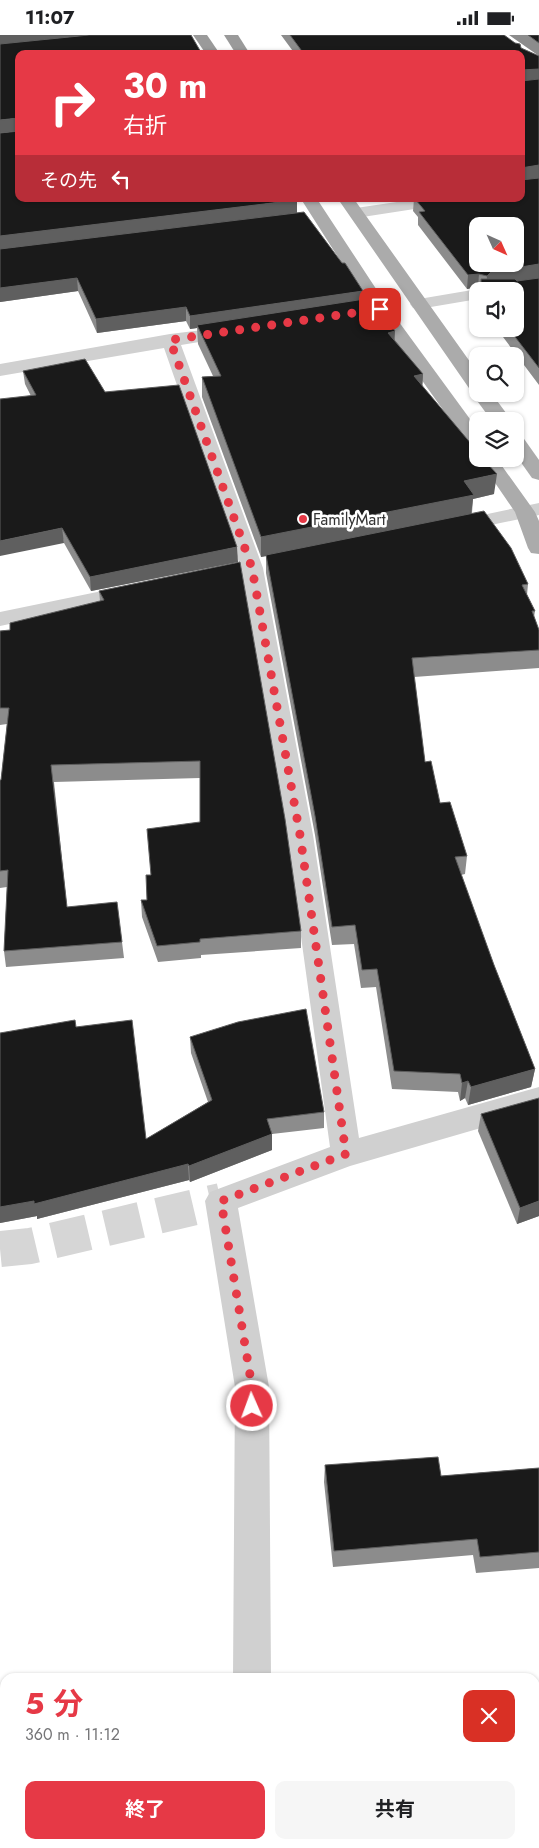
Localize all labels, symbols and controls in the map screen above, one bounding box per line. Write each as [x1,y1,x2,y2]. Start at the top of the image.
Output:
text: 11:07 [25,4,75,31]
text: 30 m [123,61,207,111]
icon: right [40,70,105,135]
text: 右折 [123,109,167,141]
icon: left [107,165,135,193]
text: その先 [40,167,97,194]
north arrow [469,217,524,273]
map controls [469,217,524,467]
button: sound [469,282,524,337]
pin [359,288,401,330]
icon: arrive [366,295,394,323]
button: search [469,347,524,402]
button: layers [469,412,524,467]
place label: FamilyMart [313,508,386,531]
marker: FamilyMart [297,513,309,525]
position arrow [225,1379,277,1431]
text: 5 分 [25,1682,83,1725]
button: close [463,1690,515,1742]
text: 360 m · 11:12 [25,1723,120,1746]
button: 終了 [25,1781,265,1839]
button: 共有 [275,1781,515,1839]

